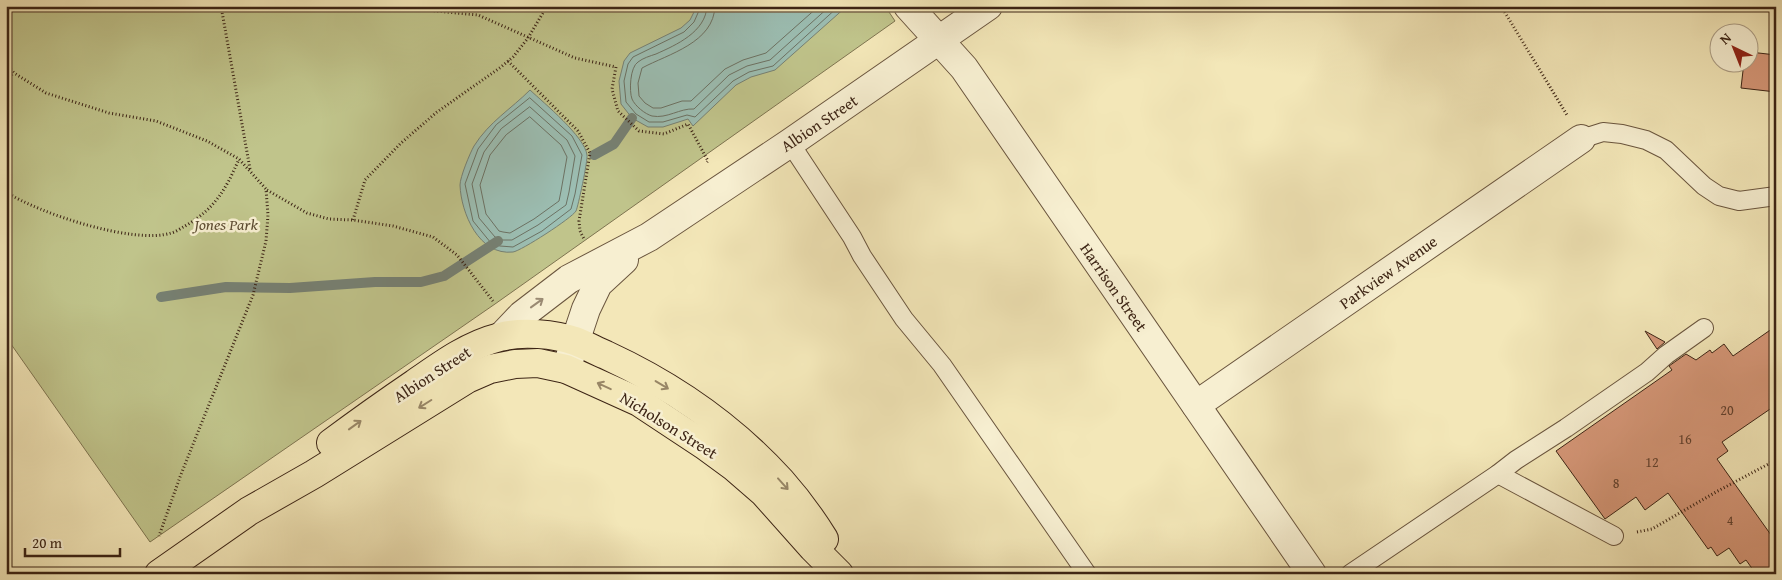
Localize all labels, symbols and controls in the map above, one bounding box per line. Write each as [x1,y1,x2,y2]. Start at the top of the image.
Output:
north arrow [1710,22,1760,72]
text: N [1715,28,1736,49]
street label: Albion Street [776,88,863,158]
park label: Jones Park [191,212,258,236]
street label: Parkview Avenue [1334,229,1442,315]
street label: Harrison Street [1075,238,1154,337]
one-way arrow [530,298,544,308]
street label: Albion Street [389,340,476,408]
one-way arrow [655,380,669,390]
one-way arrow [597,381,612,390]
street label: Nicholson Street [616,385,723,465]
one-way arrow [418,398,432,409]
house number: 20 [1720,400,1734,420]
one-way arrow [348,420,361,431]
house number: 16 [1678,429,1692,449]
house number: 12 [1645,452,1659,472]
house number: 8 [1613,473,1620,493]
one-way arrow [777,477,789,490]
house number: 4 [1727,510,1734,530]
scale bar [25,525,120,557]
text: 20 m [32,532,63,553]

